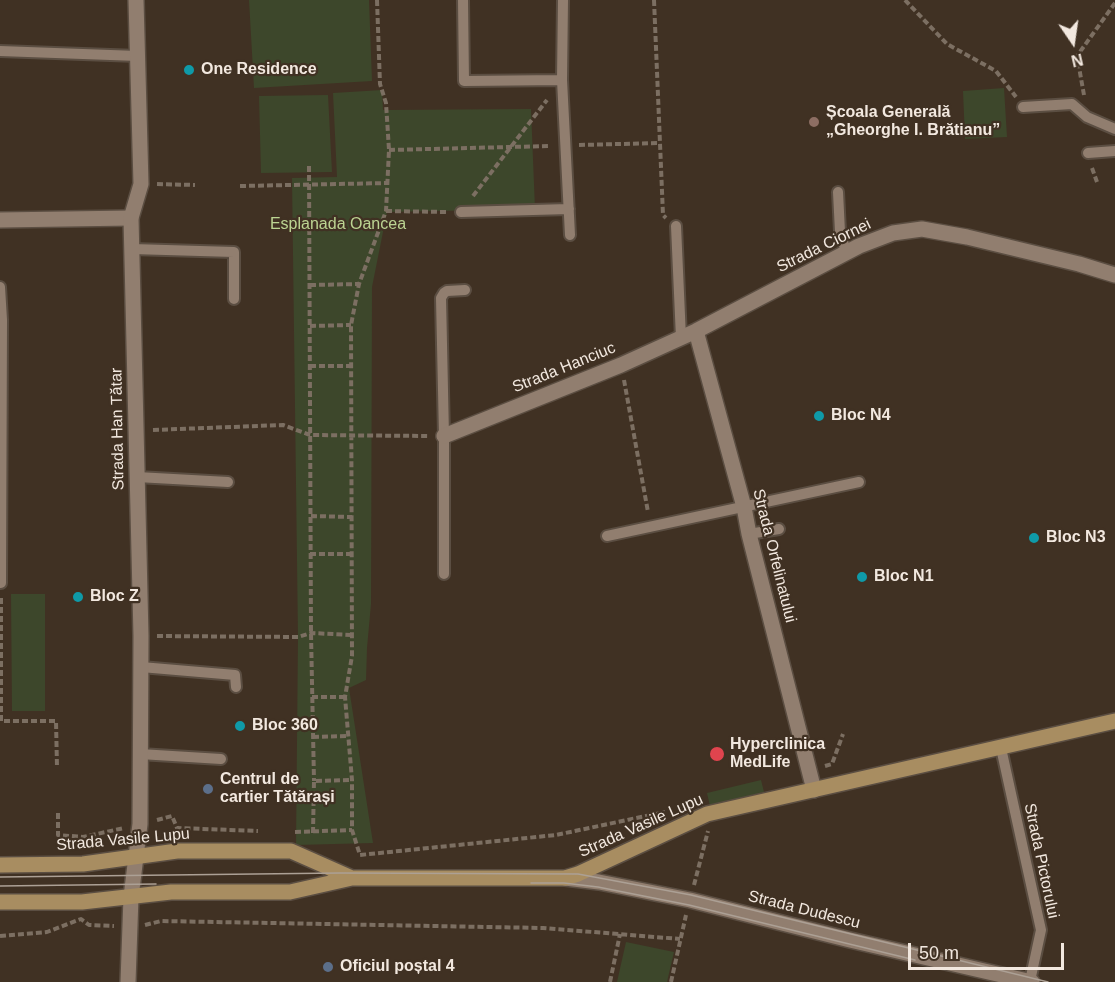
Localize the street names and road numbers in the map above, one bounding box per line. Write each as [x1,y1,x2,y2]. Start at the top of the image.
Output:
street label: Strada Ciornei [774,215,874,277]
street label: Strada Hanciuc [510,339,618,397]
street label: Strada Han Tătar [107,367,129,491]
street label: Strada Orfelinatului [748,487,800,625]
street label: Strada Vasile Lupu [576,790,706,862]
street label: Strada Pictorului [1019,802,1063,920]
street label: Strada Vasile Lupu [55,825,191,855]
street label: Strada Dudescu [746,887,862,933]

